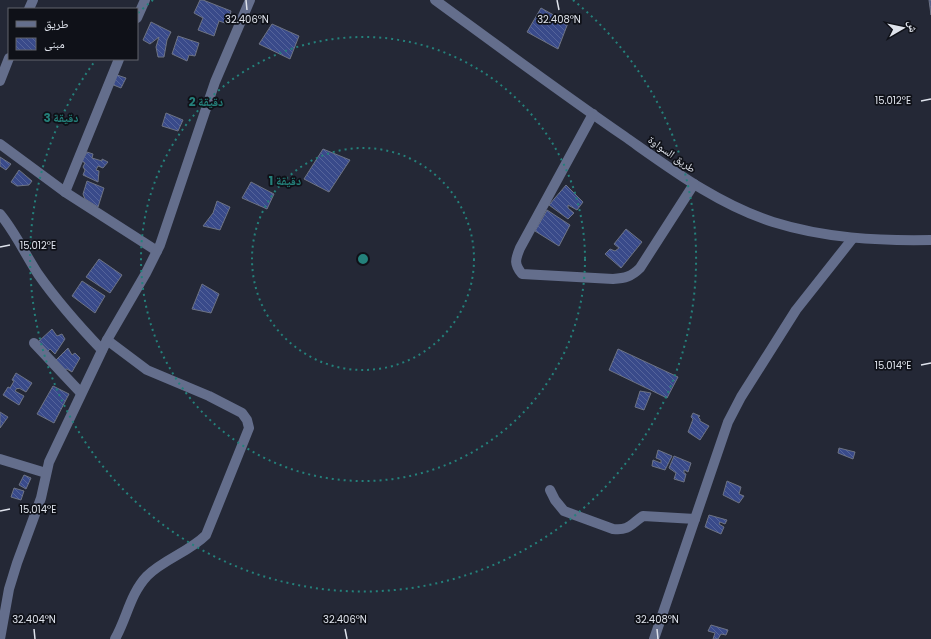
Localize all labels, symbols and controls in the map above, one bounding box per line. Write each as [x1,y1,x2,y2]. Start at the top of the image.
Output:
legend [8,8,138,60]
north arrow [883,8,923,48]
text: 32.406°N [225,12,269,27]
text: 32.408°N [537,12,581,27]
text: طريق [44,15,69,32]
text: ش [904,19,922,34]
text: مبنى [44,35,65,52]
text: 2 دقيقة [189,93,223,110]
text: 15.012°E [875,93,911,108]
text: 3 دقيقة [43,109,79,126]
street label: طريق السواوة [645,132,699,176]
text: 1 دقيقة [269,172,301,189]
text: 15.012°E [20,238,56,253]
centre of rings [356,252,370,266]
text: 15.014°E [875,358,911,373]
text: 15.014°E [20,502,56,517]
text: 32.404°N [12,612,56,627]
text: 32.406°N [323,612,367,627]
text: 32.408°N [635,612,679,627]

